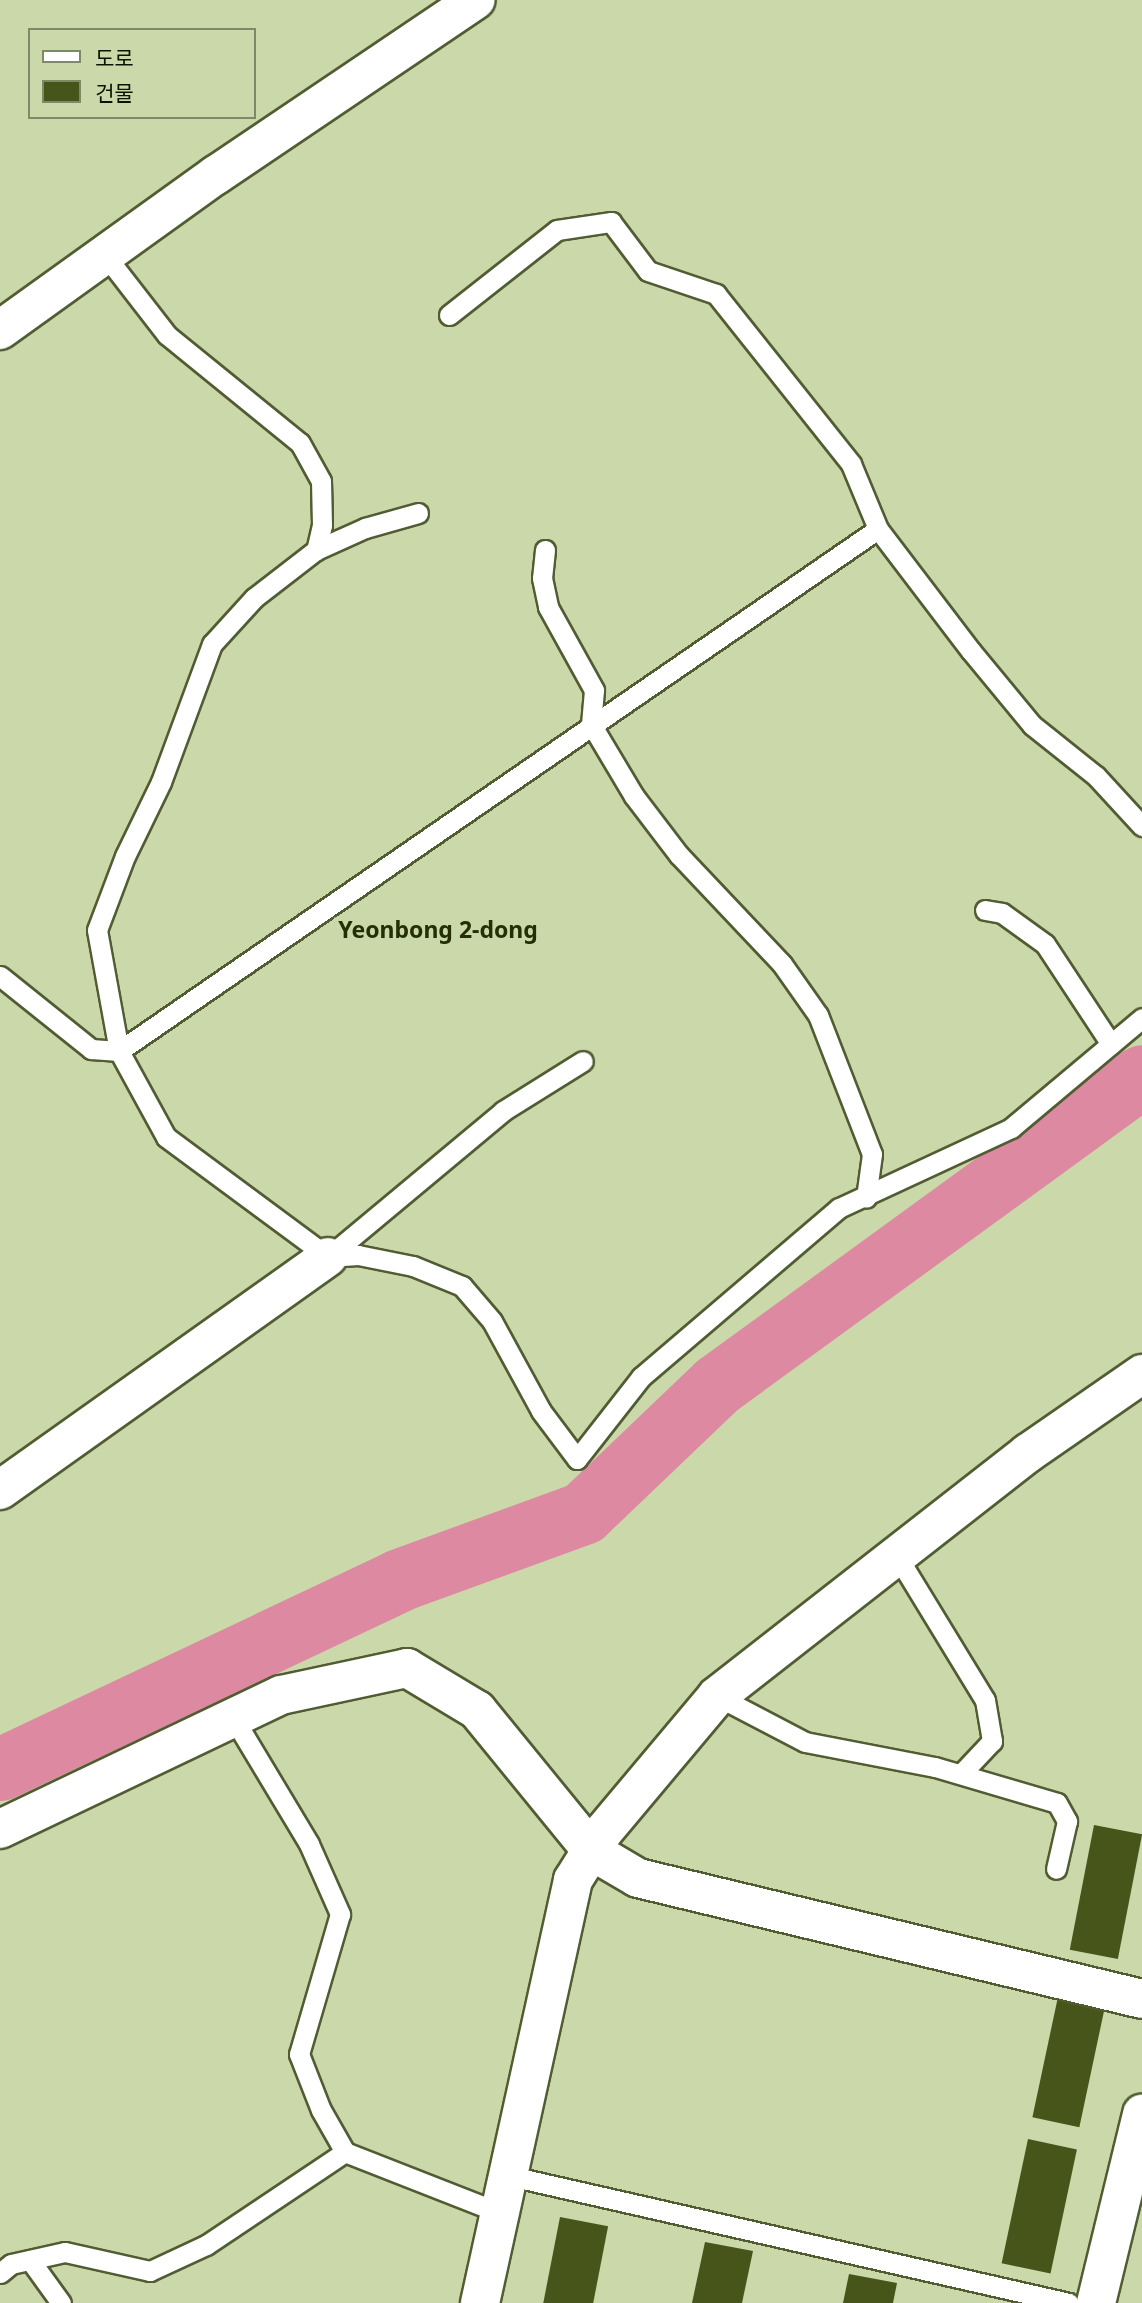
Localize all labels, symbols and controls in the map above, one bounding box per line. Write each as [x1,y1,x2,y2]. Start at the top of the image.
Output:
legend [28,28,256,119]
text: 도로 [95,44,134,72]
text: 건물 [95,79,134,107]
district label: Yeonbong 2-dong [338,915,538,943]

